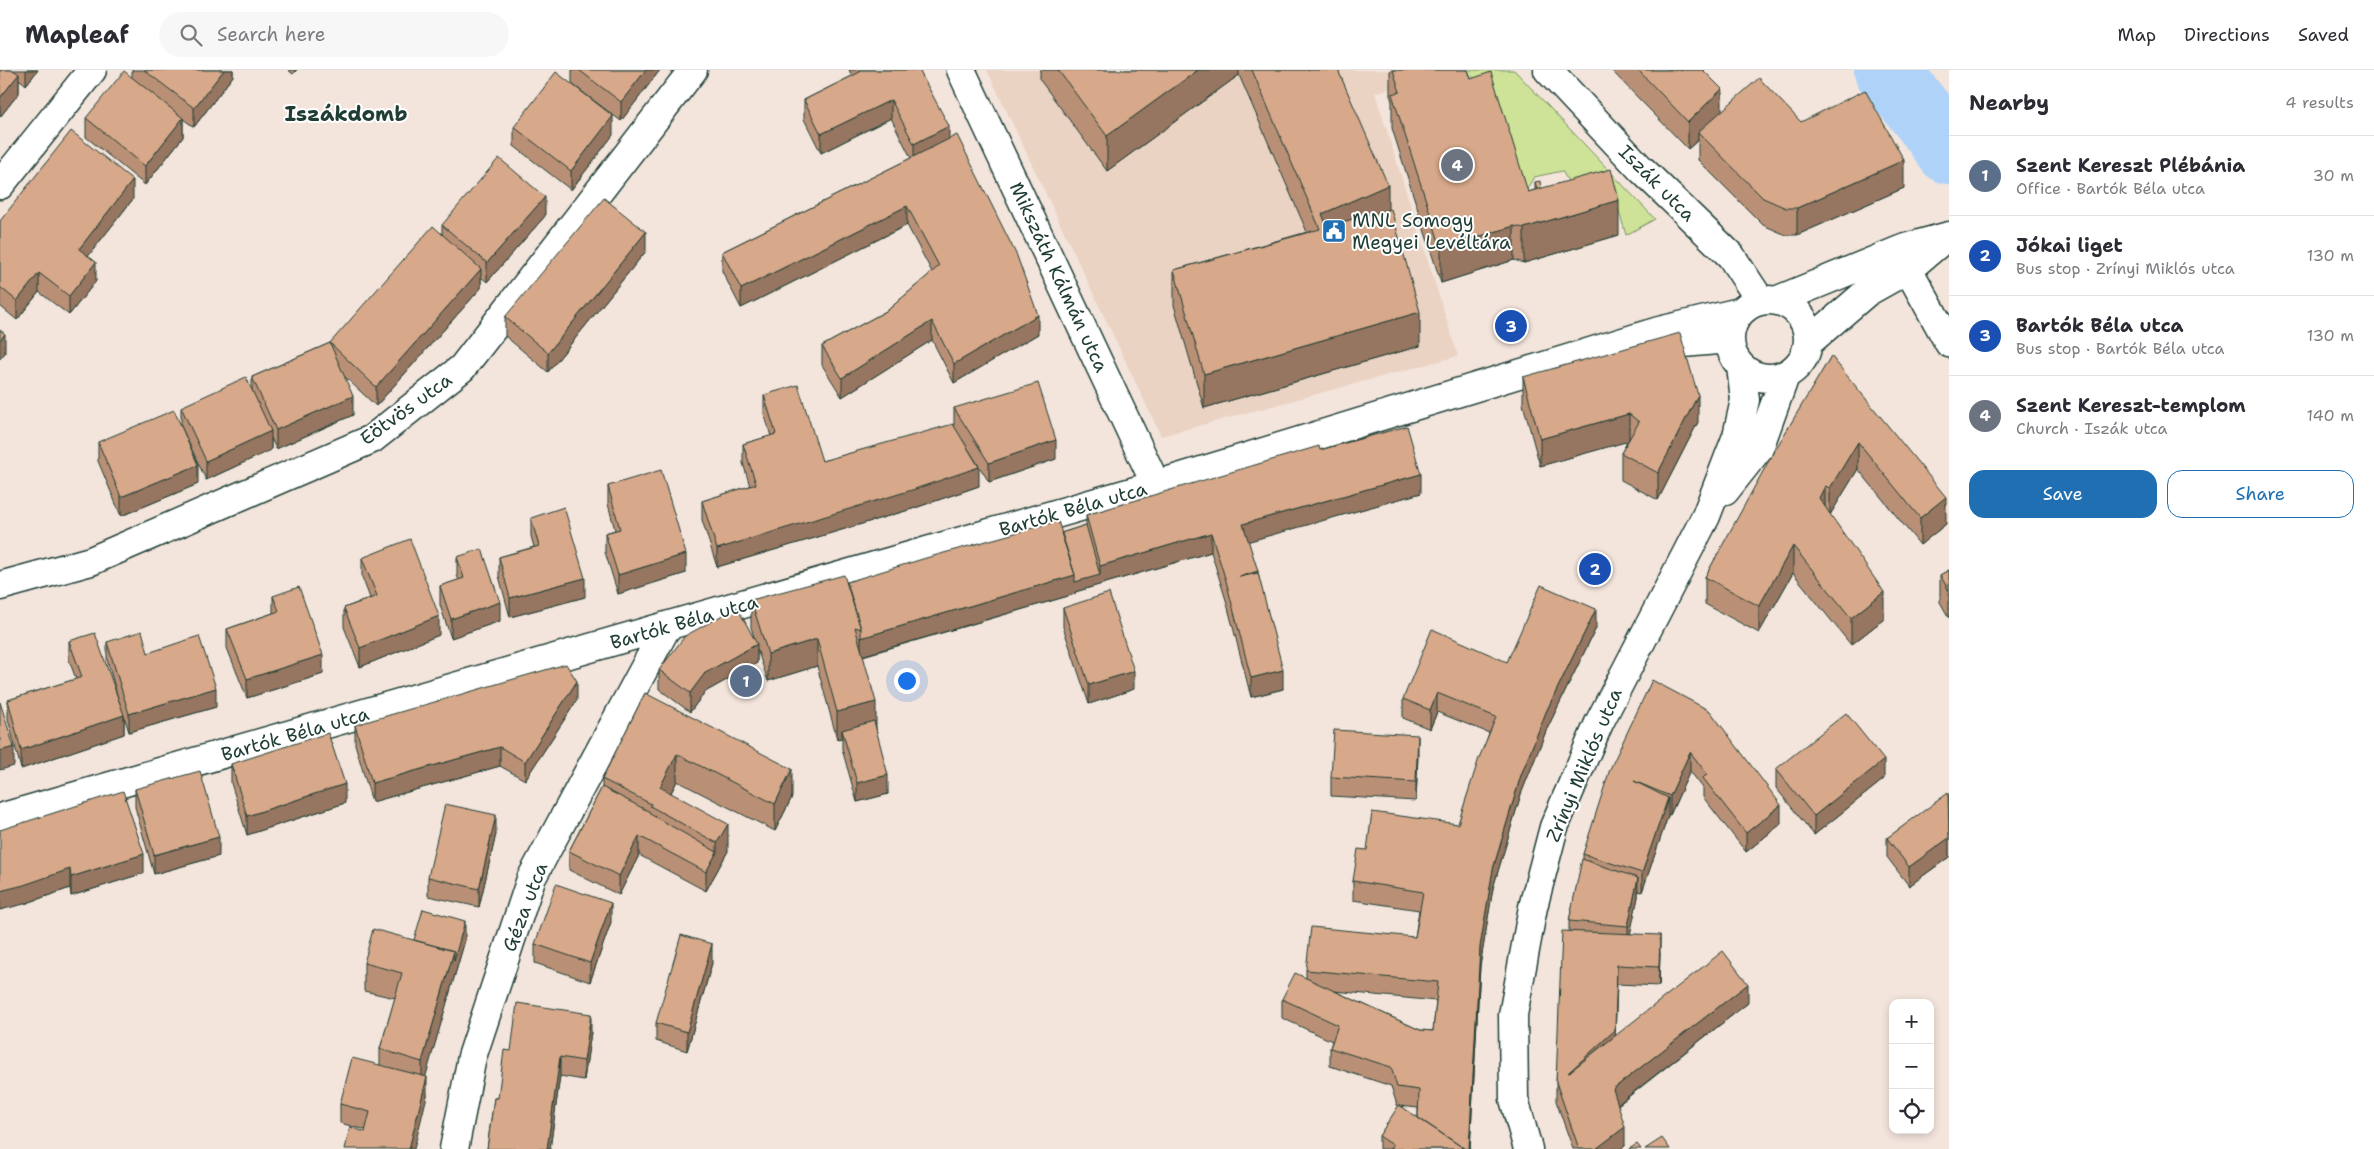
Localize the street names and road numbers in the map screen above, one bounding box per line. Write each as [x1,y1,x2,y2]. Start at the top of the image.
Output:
street label: Iszák utca [1613,139,1701,227]
street label: Mikszáth Kálmán utca [1004,178,1114,376]
street label: Eötvös utca [355,367,457,451]
street label: Bartók Béla utca [996,476,1150,542]
street label: Bartók Béla utca [607,589,761,655]
street label: Zrínyi Miklós utca [1540,684,1628,846]
street label: Bartók Béla utca [218,701,372,767]
street label: Géza utca [497,859,554,955]

